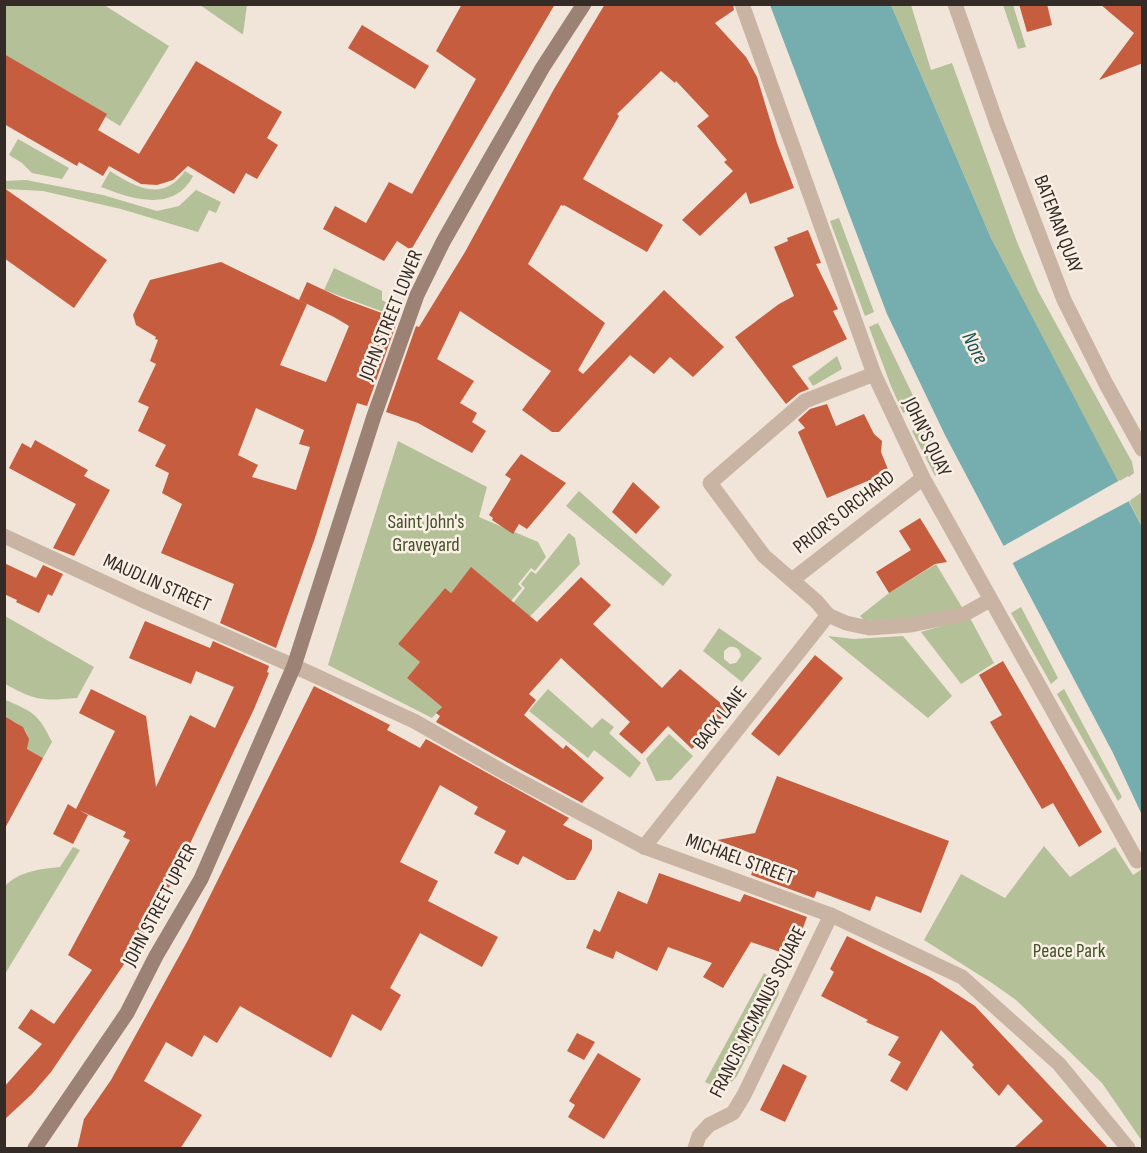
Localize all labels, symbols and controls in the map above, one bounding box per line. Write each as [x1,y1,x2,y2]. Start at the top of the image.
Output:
street label: BATEMAN QUAY [1028,172,1088,277]
street label: JOHN STREET LOWER [354,246,428,385]
water label: Nore [956,328,994,368]
street label: JOHN'S QUAY [897,393,957,481]
street label: PRIOR'S ORCHARD [788,465,900,559]
park label: Saint John's Graveyard [387,510,465,557]
street label: MAUDLIN STREET [99,549,215,617]
street label: BACK LANE [688,682,752,754]
street label: MICHAEL STREET [683,828,797,890]
street label: JOHN STREET UPPER [117,840,202,971]
street label: FRANCIS MCMANUS SQUARE [704,922,812,1102]
park label: Peace Park [1033,939,1106,963]

